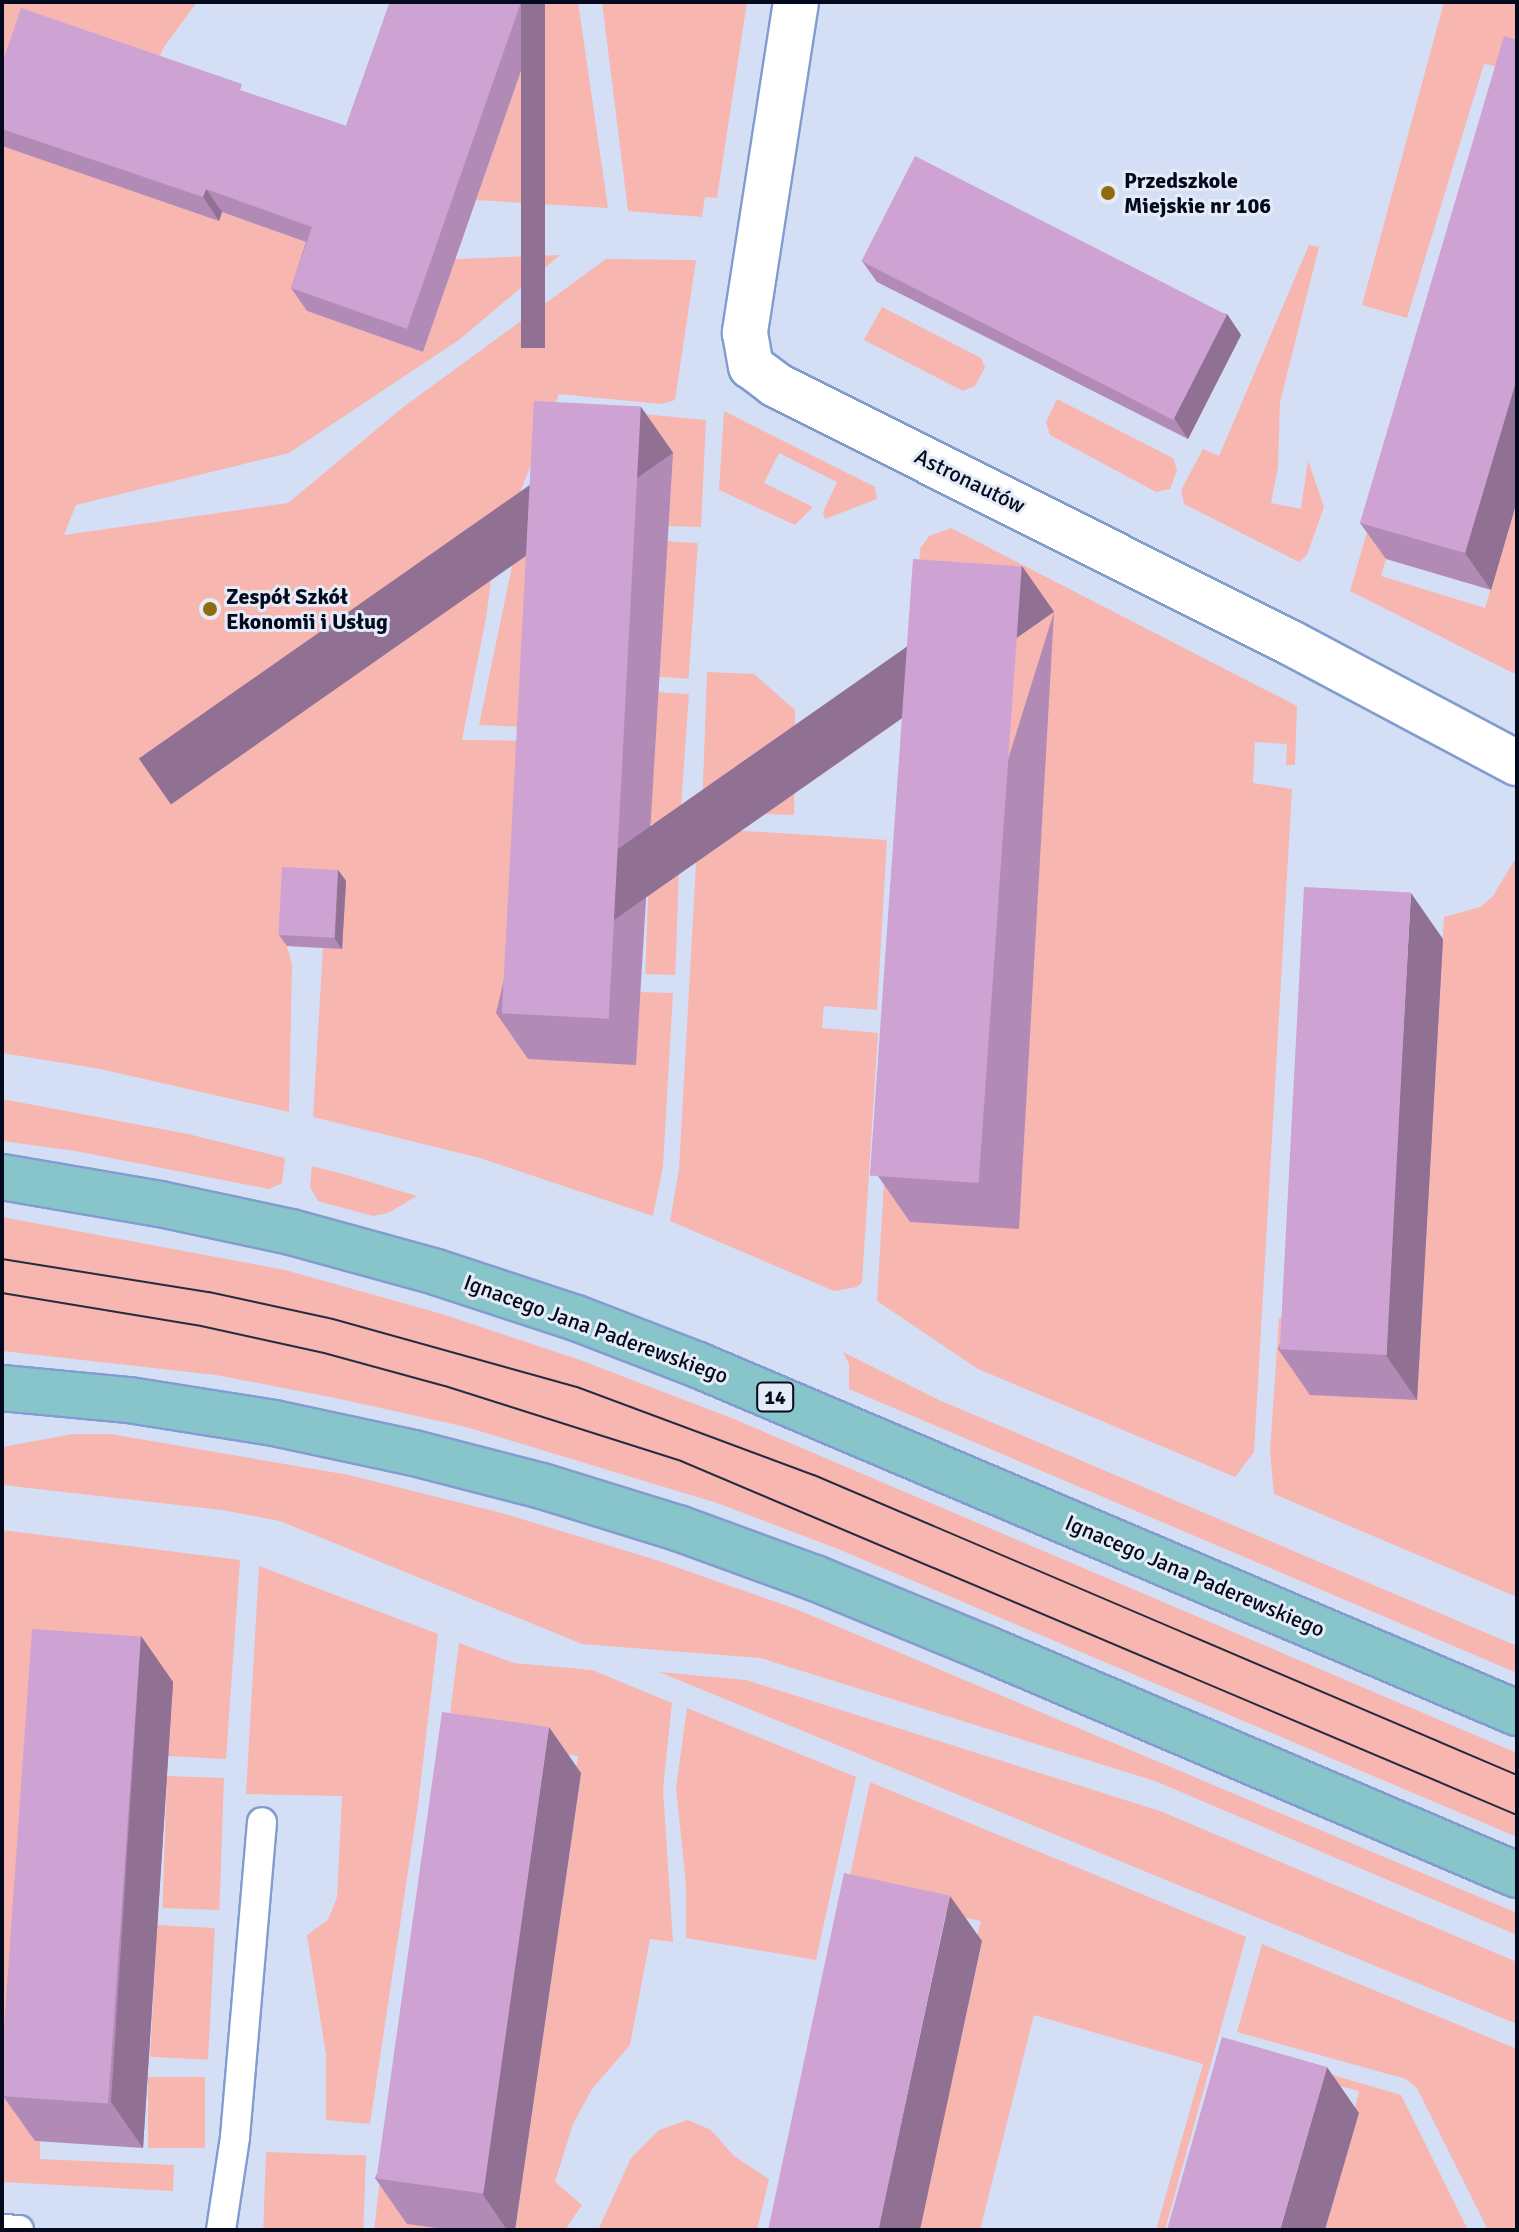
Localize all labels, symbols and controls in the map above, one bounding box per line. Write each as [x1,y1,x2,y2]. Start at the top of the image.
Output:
place label: Przedszkole Miejskie nr 106 [1124,167,1271,218]
marker: Przedszkole Miejskie nr 106 [1099,184,1117,202]
street label: Astronautów [910,443,1030,519]
place label: Zespół Szkół Ekonomii i Usług [226,583,388,634]
marker: Zespół Szkół Ekonomii i Usług [201,600,219,618]
street label: Ignacego Jana Paderewskiego [460,1269,732,1389]
road number: 14 [755,1381,795,1413]
street label: Ignacego Jana Paderewskiego [1061,1509,1329,1643]

